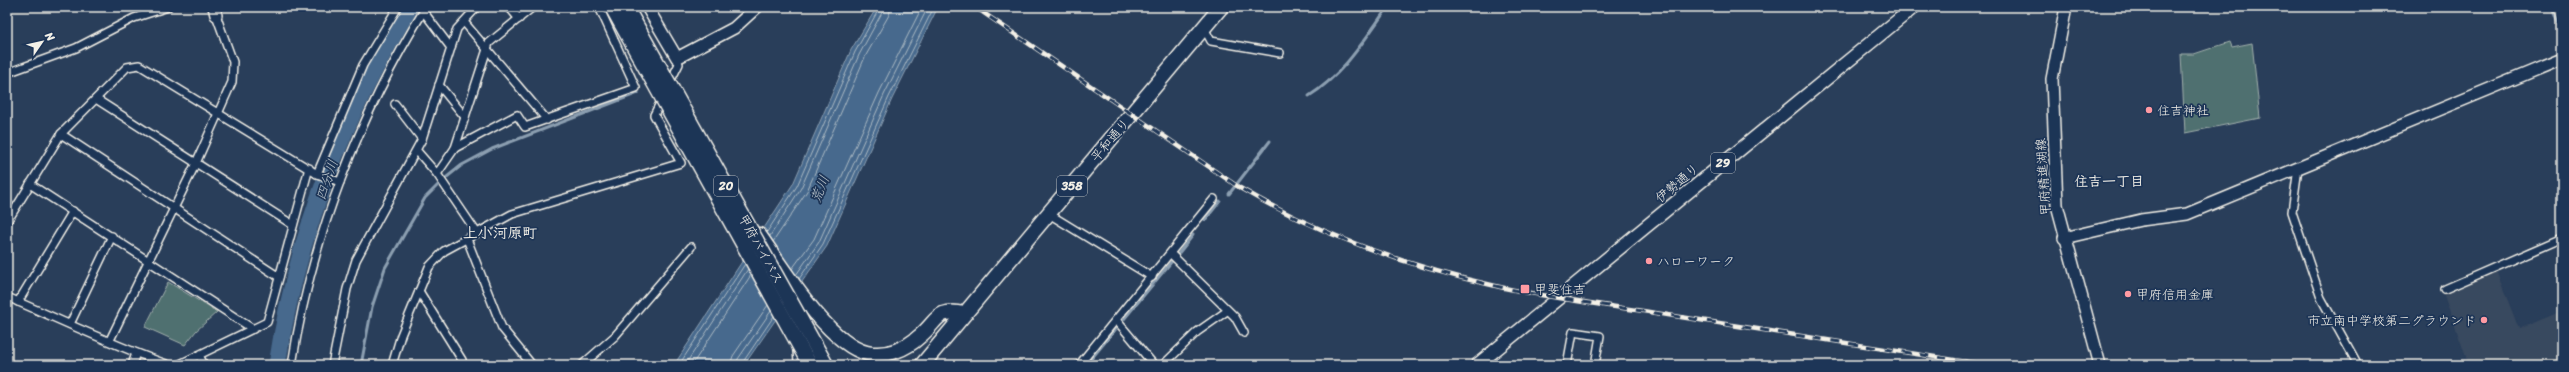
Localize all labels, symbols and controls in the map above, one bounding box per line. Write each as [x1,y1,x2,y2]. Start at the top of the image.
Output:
north arrow [22,22,62,62]
text: N [39,27,60,45]
place label: 住吉神社 [2157,99,2209,122]
marker: 住吉神社 [2144,105,2154,115]
street label: 平和通り [1084,113,1136,167]
street label: 甲府精進湖線 [2029,136,2057,217]
road number: 29 [1711,153,1735,173]
water label: 四分川 [308,156,346,204]
street label: 伊勢通り [1650,157,1704,209]
district label: 住吉一丁目 [2074,169,2144,194]
water label: 荒川 [803,171,837,207]
road number: 20 [714,176,738,196]
road number: 358 [1057,176,1087,196]
street label: 甲府バイパス [732,209,790,289]
district label: 上小河原町 [462,220,538,246]
place label: ハローワーク [1657,250,1735,273]
marker: ハローワーク [1644,256,1654,266]
place label: 甲斐住吉 [1534,278,1586,301]
marker: 甲斐住吉 [1519,283,1531,295]
place label: 甲府信用金庫 [2136,283,2214,306]
marker: 甲府信用金庫 [2123,289,2133,299]
place label: 市立南中学校第二グラウンド [2307,309,2476,332]
marker: 市立南中学校第二グラウンド [2479,315,2489,325]

